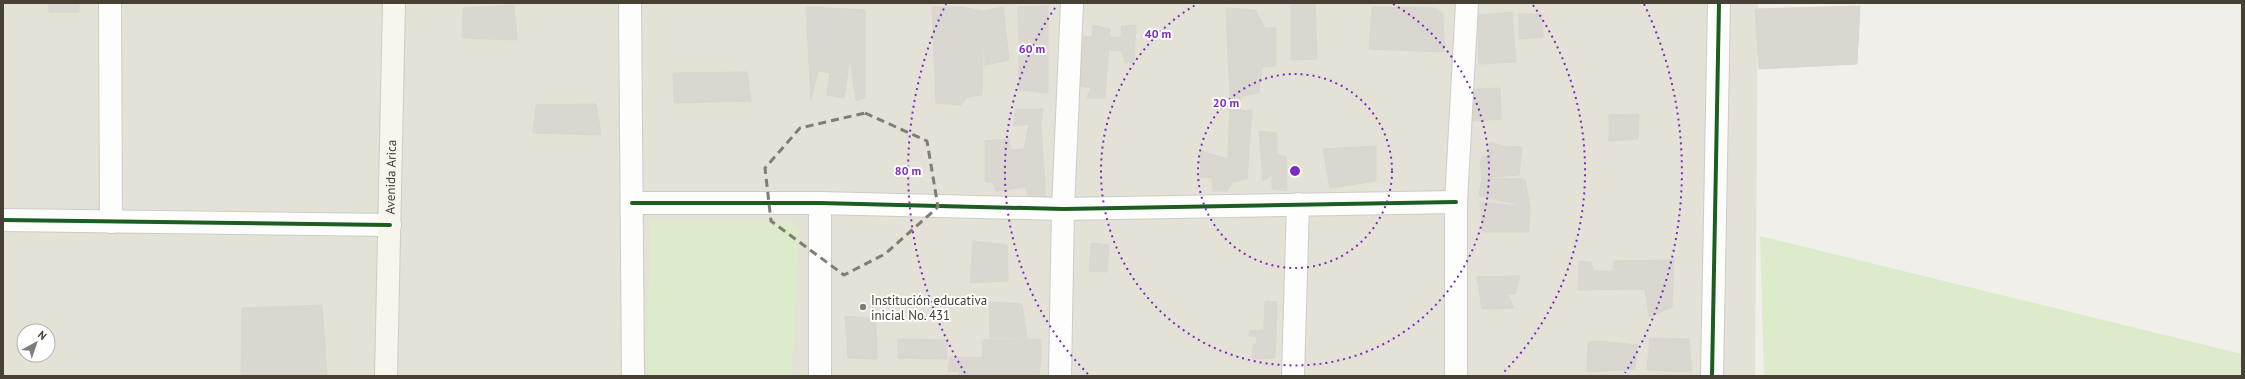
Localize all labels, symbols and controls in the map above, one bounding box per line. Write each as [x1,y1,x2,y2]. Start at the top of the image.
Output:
text: 40 m [1145,26,1171,41]
text: 60 m [1019,41,1045,56]
text: 20 m [1213,95,1239,110]
street label: Avenida Arica [381,139,400,215]
text: 80 m [895,163,921,178]
centre of rings [1288,164,1302,178]
place label: Institución educativa inicial No. 431 [871,292,987,324]
marker: Institución educativa inicial No. 431 [858,302,868,312]
north arrow [16,323,56,363]
text: N [35,328,50,343]

